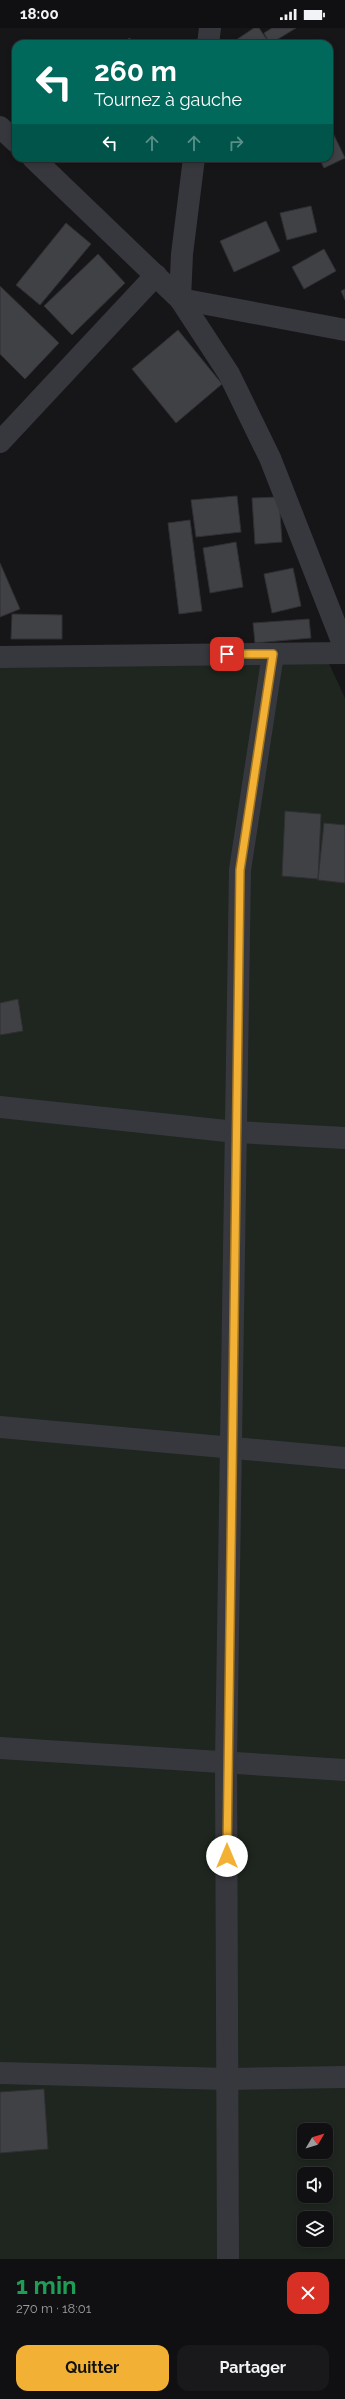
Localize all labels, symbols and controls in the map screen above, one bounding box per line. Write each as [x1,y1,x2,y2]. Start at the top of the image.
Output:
text: 18:00 [20,5,59,23]
text: 260 m [94,55,177,88]
icon: left [28,56,80,108]
text: Tournez à gauche [94,89,242,110]
icon: left [99,132,121,154]
icon: ahead [141,132,163,154]
icon: ahead [183,132,205,154]
icon: right [225,132,247,154]
pin [210,637,244,671]
icon: arrive [216,643,238,665]
position arrow [206,1835,248,1877]
north arrow [297,2123,333,2159]
map controls [297,2123,333,2247]
button: sound [297,2167,333,2203]
button: layers [297,2211,333,2247]
text: 1 min [16,2271,77,2300]
button: close [287,2272,329,2314]
text: 270 m · 18:01 [16,2301,91,2316]
button: Quitter [16,2345,169,2391]
button: Partager [177,2345,329,2391]

